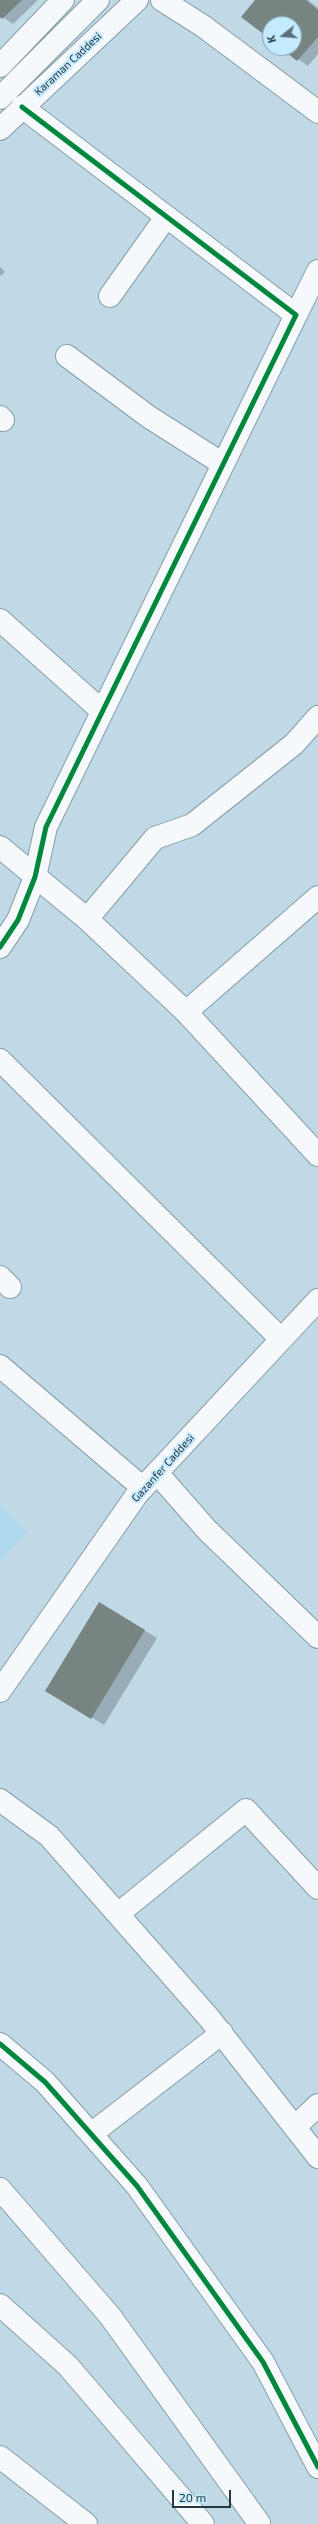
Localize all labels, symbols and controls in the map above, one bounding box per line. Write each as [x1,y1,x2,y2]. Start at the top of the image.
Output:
north arrow [262,16,302,56]
street label: Karaman Caddesi [32,30,104,98]
text: K [264,34,278,45]
street label: Gazanfer Caddesi [129,1431,197,1505]
scale bar [174,2482,233,2508]
text: 20 m [179,2490,206,2504]

